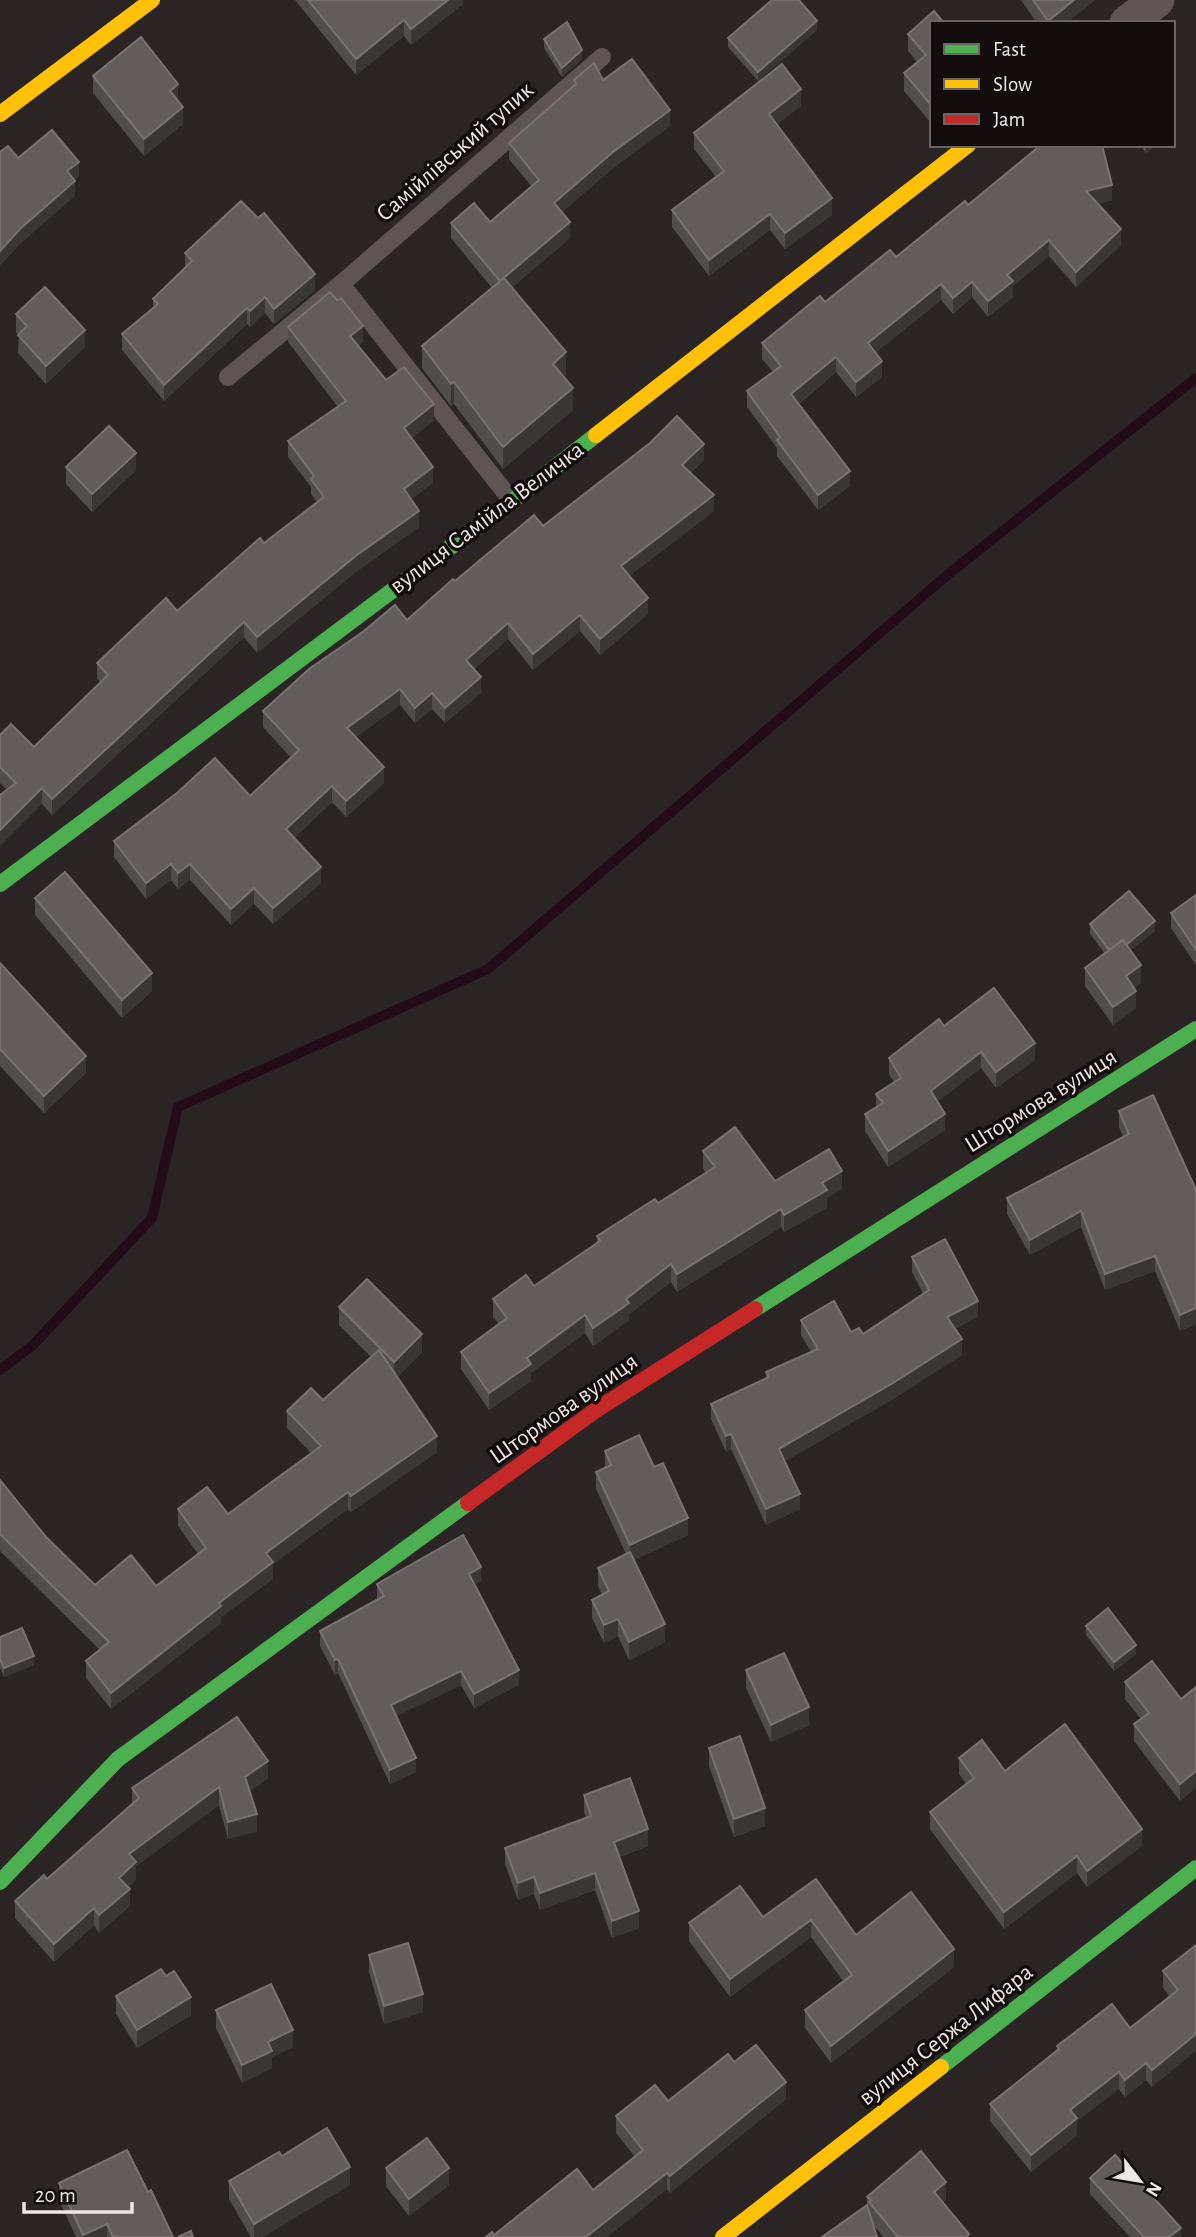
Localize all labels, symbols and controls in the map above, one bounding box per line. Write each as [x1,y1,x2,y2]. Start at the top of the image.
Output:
legend [930,21,1175,147]
text: Fast [993,39,1026,60]
text: Slow [993,74,1032,95]
street label: Самійлівський тупик [372,78,538,226]
text: Jam [993,109,1025,130]
street label: вулиця Самійла Величка [386,437,588,599]
street label: Штормова вулиця [961,1045,1121,1157]
street label: Штормова вулиця [486,1349,642,1469]
street label: вулиця Сержа Лифара [855,1960,1037,2110]
north arrow [1105,2146,1175,2216]
scale bar [24,2170,133,2214]
text: N [1142,2178,1165,2200]
text: 20 m [35,2185,76,2206]

